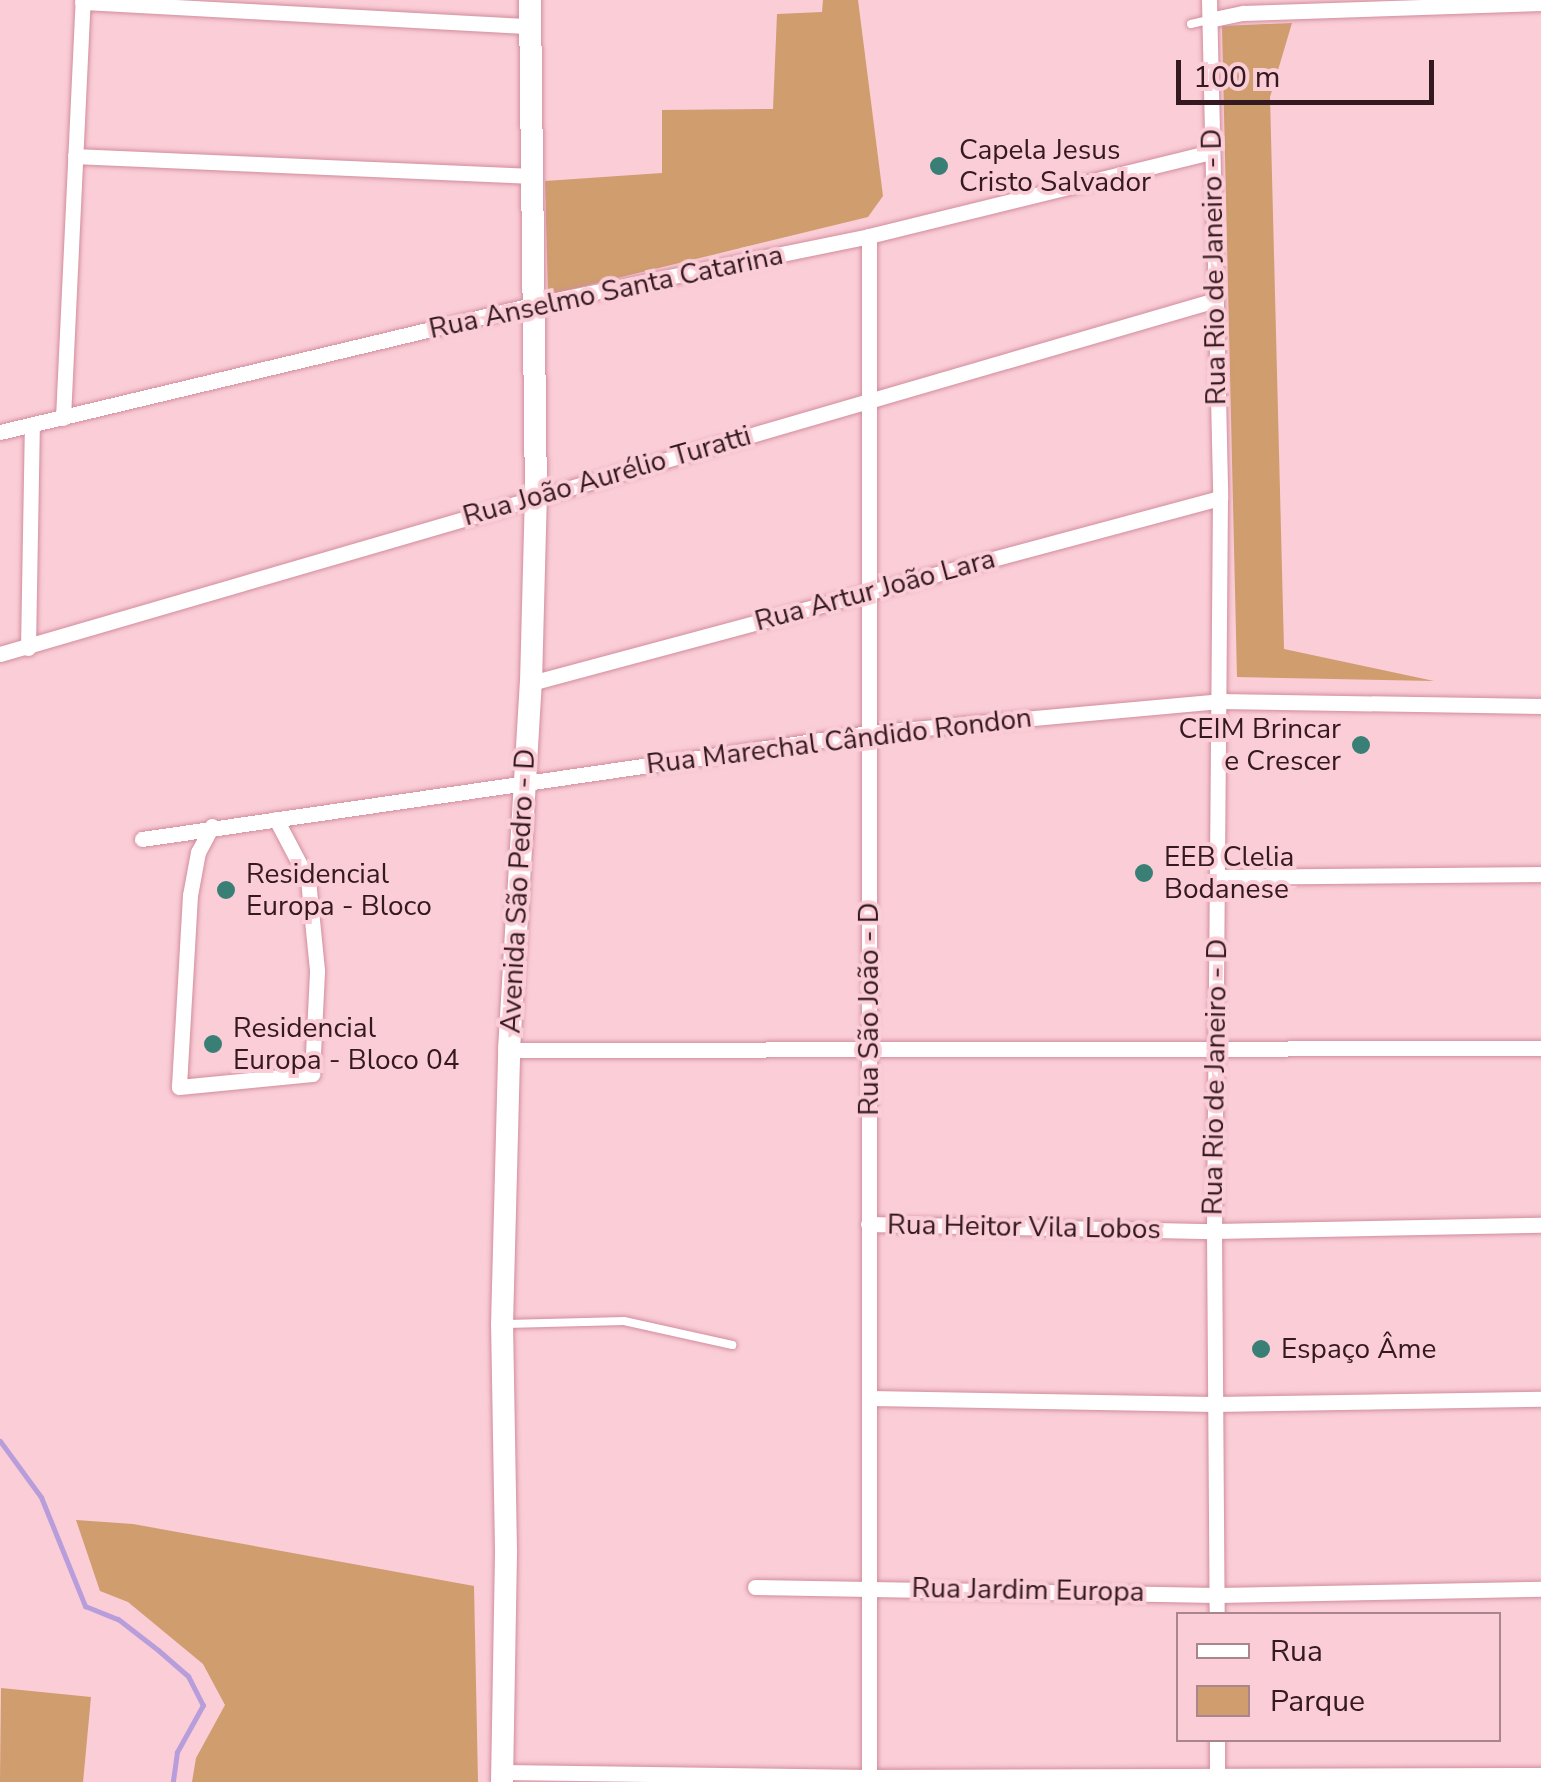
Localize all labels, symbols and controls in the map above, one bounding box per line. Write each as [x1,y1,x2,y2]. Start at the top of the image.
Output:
scale bar [1181,40,1438,102]
text: 100 m [1193,57,1280,98]
street label: Rua Rio de Janeiro - D [1195,128,1233,406]
place label: Capela Jesus Cristo Salvador [959,133,1151,199]
marker: Capela Jesus Cristo Salvador [928,155,950,177]
street label: Rua Anselmo Santa Catarina [426,238,786,346]
street label: Rua João Aurélio Turatti [459,419,755,533]
street label: Rua Artur João Lara [751,542,999,638]
street label: Rua Marechal Cândido Rondon [644,701,1034,781]
place label: CEIM Brincar e Crescer [1178,712,1341,778]
marker: CEIM Brincar e Crescer [1350,734,1372,756]
street label: Avenida São Pedro - D [494,748,542,1034]
place label: EEB Clelia Bodanese [1164,840,1294,906]
place label: Residencial Europa - Bloco [246,857,432,923]
marker: EEB Clelia Bodanese [1133,862,1155,884]
marker: Residencial Europa - Bloco [215,879,237,901]
street label: Rua São João - D [852,902,886,1116]
street label: Rua Rio de Janeiro - D [1196,938,1234,1216]
place label: Residencial Europa - Bloco 04 [233,1011,460,1077]
marker: Residencial Europa - Bloco 04 [202,1033,224,1055]
street label: Rua Heitor Vila Lobos [887,1208,1161,1246]
place label: Espaço Âme [1281,1332,1436,1366]
marker: Espaço Âme [1250,1338,1272,1360]
street label: Rua Jardim Europa [911,1571,1145,1609]
legend [1176,1612,1501,1742]
text: Rua [1270,1631,1323,1672]
text: Parque [1270,1681,1365,1722]

